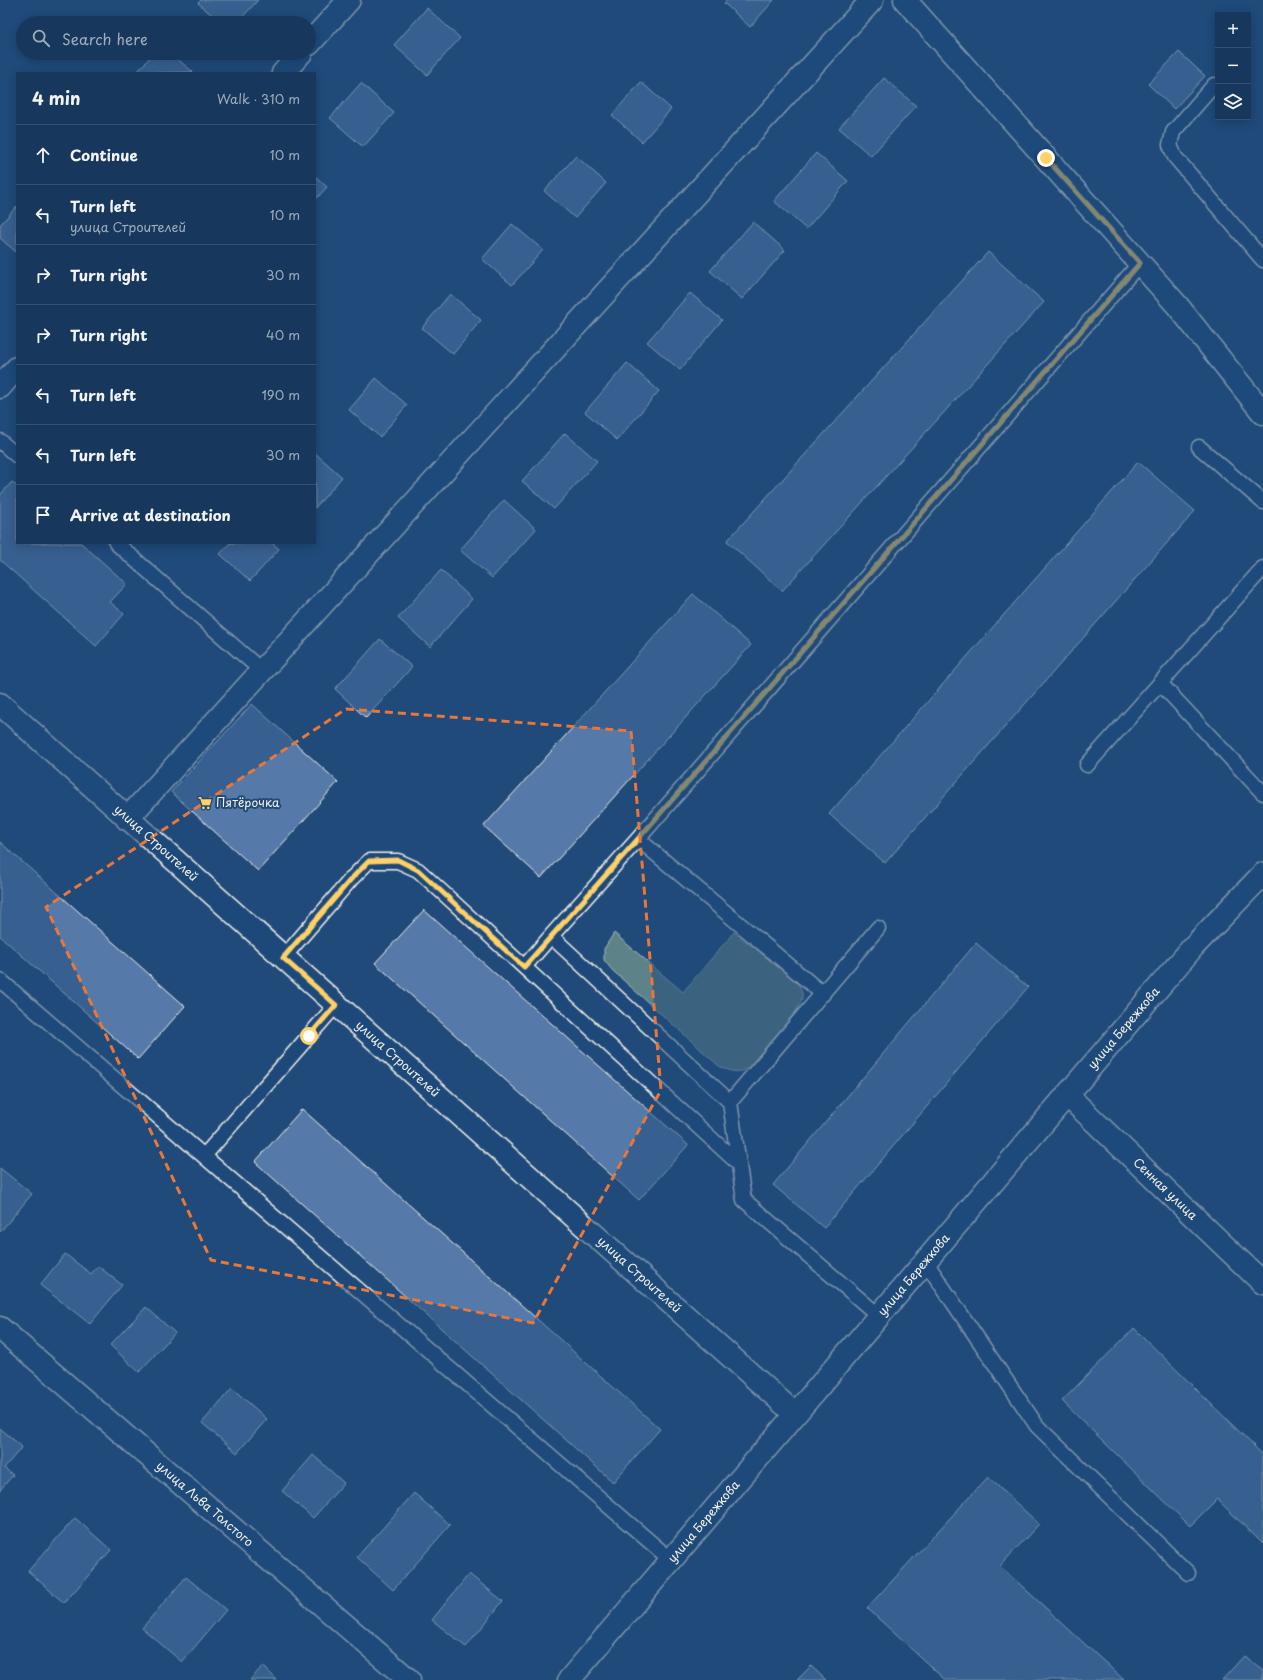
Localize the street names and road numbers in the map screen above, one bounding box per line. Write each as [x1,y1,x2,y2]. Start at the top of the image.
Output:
street label: улица Строителей [111,800,203,885]
street label: улица Бережкова [1083,982,1164,1073]
street label: улица Строителей [352,1016,444,1101]
street label: Сенная улица [1130,1153,1202,1224]
street label: улица Бережкова [873,1229,954,1319]
street label: улица Строителей [594,1232,686,1317]
street label: улица Льва Толстого [153,1456,258,1551]
street label: улица Бережкова [663,1476,744,1566]

